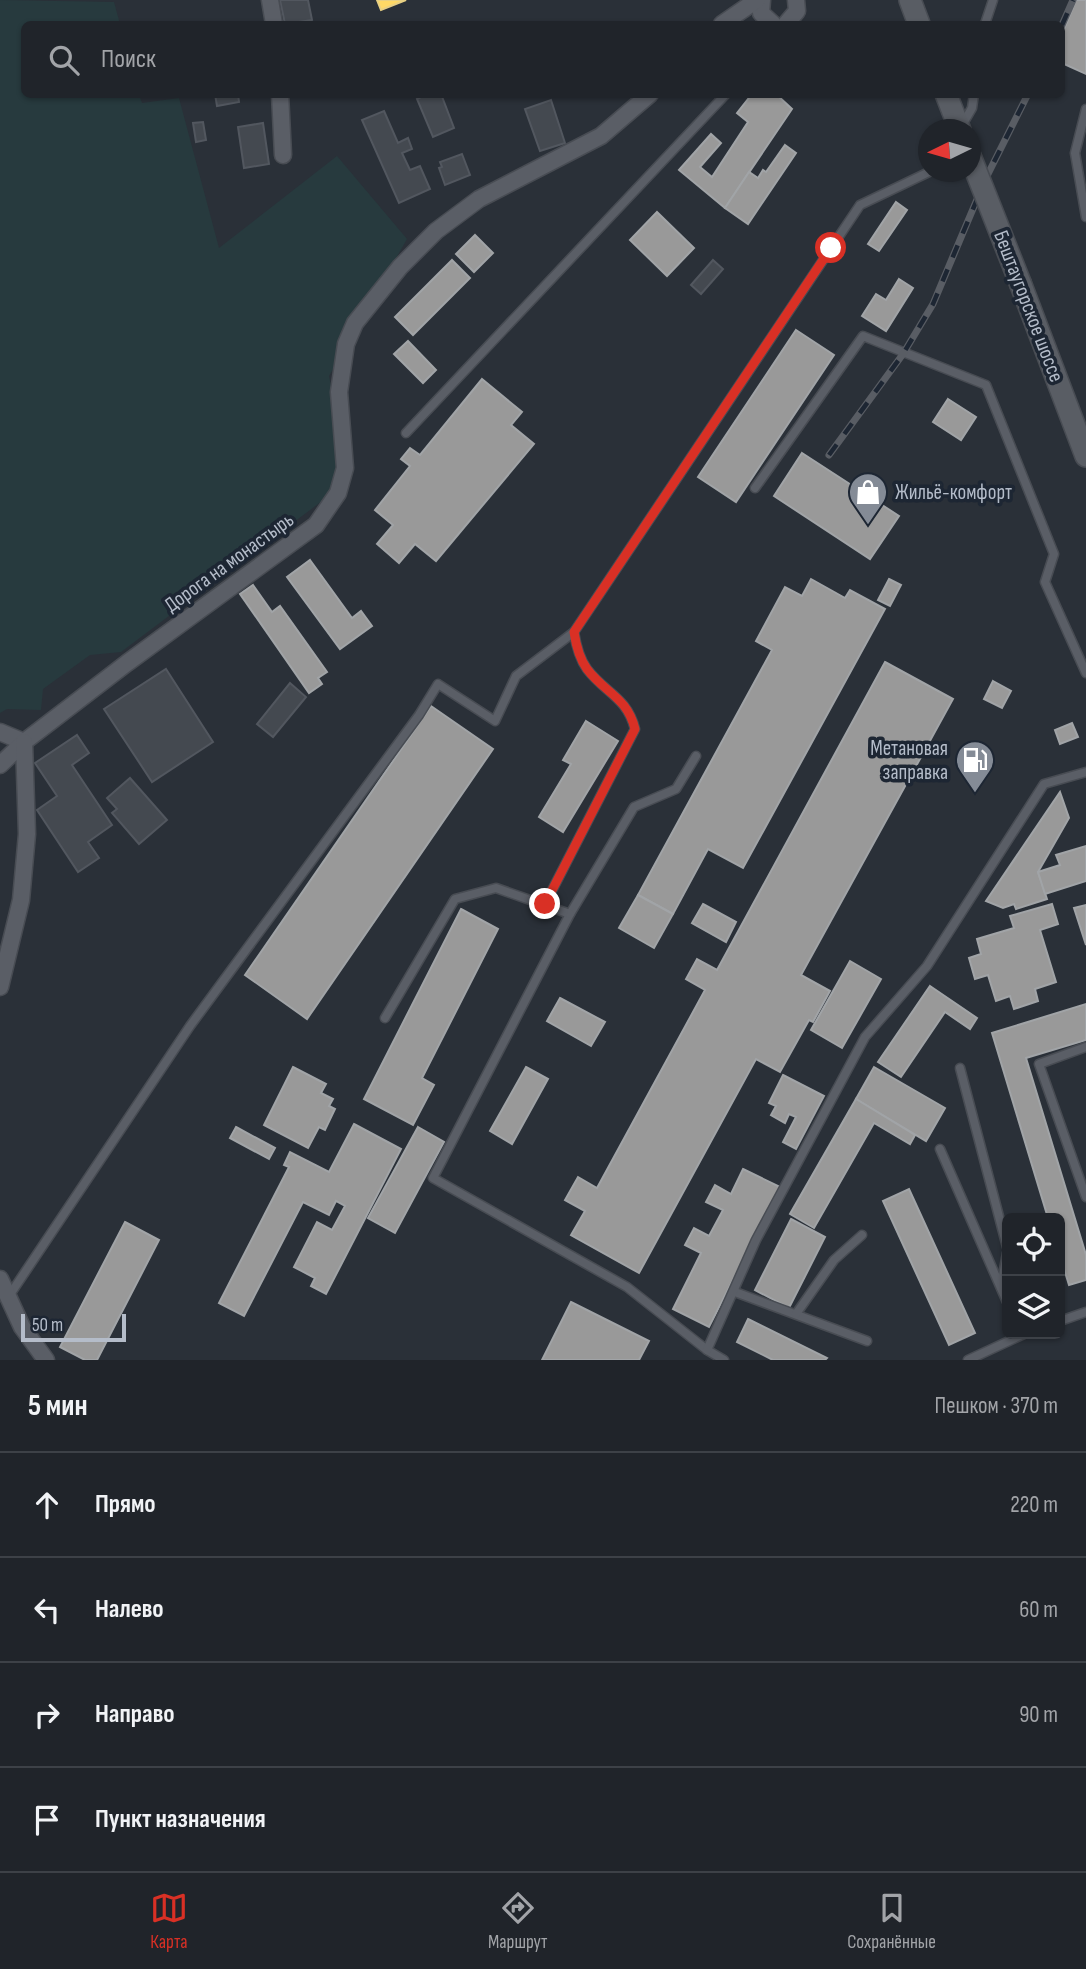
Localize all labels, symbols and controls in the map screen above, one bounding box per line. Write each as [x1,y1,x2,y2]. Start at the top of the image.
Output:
search box [21,21,1065,98]
icon: search [45,41,83,79]
text: Поиск [101,44,156,75]
north arrow [918,119,981,182]
street label: Бештаугорское шоссе [988,227,1069,386]
route start [815,232,846,263]
shop icon: Жильё-комфорт [847,471,889,526]
place label: Жильё-комфорт [895,480,1012,505]
street label: Дорога на монастырь [160,507,299,618]
place label: Метановая заправка [870,736,948,785]
fuel station icon: Метановая заправка [954,739,996,794]
route end [529,888,560,919]
map controls [1002,1213,1065,1339]
button: locate [1002,1213,1065,1276]
button: layers [1002,1276,1065,1339]
scale bar [21,1311,126,1343]
text: 50 m [32,1314,63,1337]
text: 5 мин [28,1388,88,1424]
text: Пешком · 370 m [935,1392,1058,1420]
icon: ahead [28,1486,66,1524]
text: Прямо [95,1489,156,1520]
text: 220 m [1010,1491,1058,1519]
icon: left [28,1591,66,1629]
text: Налево [95,1594,164,1625]
text: 60 m [1019,1596,1058,1624]
icon: right [28,1696,66,1734]
text: Направо [95,1699,174,1730]
text: 90 m [1019,1701,1058,1729]
icon: arrive [28,1801,66,1839]
text: Пункт назначения [95,1804,266,1835]
tab: Карта [150,1889,188,1954]
tab: Маршрут [488,1889,547,1954]
tab: Сохранённые [847,1889,936,1954]

